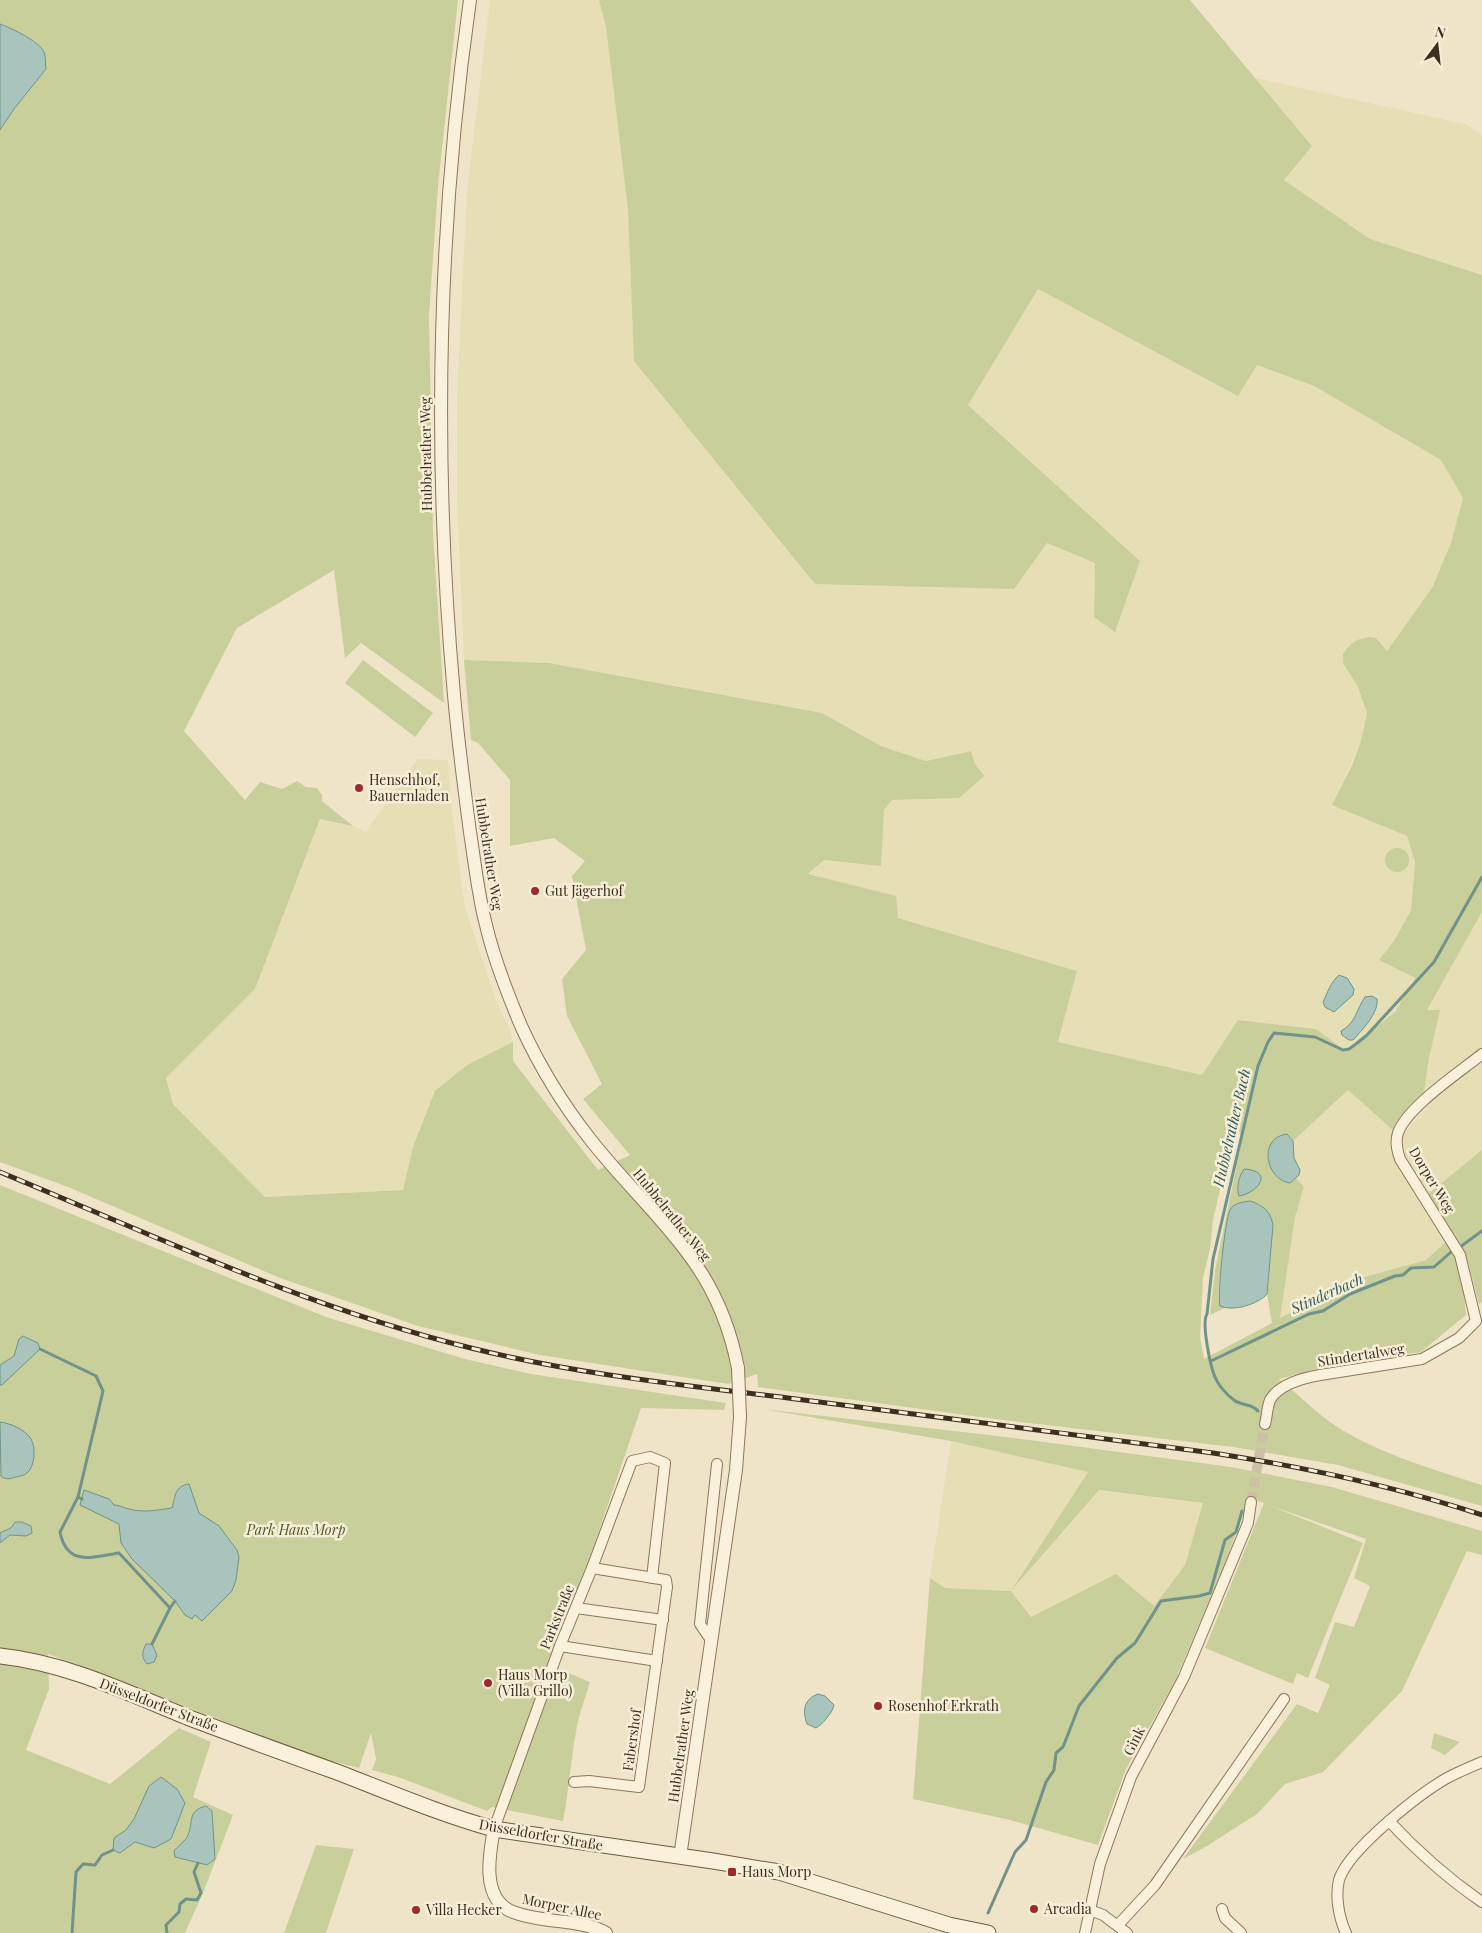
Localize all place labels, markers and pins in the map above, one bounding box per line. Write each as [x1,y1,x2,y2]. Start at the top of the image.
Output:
place label: Henschhof, Bauernladen [369,770,450,805]
marker: Henschhof, Bauernladen [353,782,365,794]
place label: Gut Jägerhof [545,881,625,900]
marker: Gut Jägerhof [529,885,541,897]
place label: Haus Morp (Villa Grillo) [498,1665,572,1700]
marker: Haus Morp (Villa Grillo) [482,1677,494,1689]
place label: Rosenhof Erkrath [888,1696,1000,1715]
marker: Rosenhof Erkrath [872,1700,884,1712]
place label: Haus Morp [742,1862,811,1881]
marker: Haus Morp [726,1866,738,1878]
place label: Arcadia [1043,1899,1092,1918]
place label: Villa Hecker [425,1900,502,1919]
marker: Arcadia [1028,1903,1040,1915]
marker: Villa Hecker [410,1904,422,1916]

